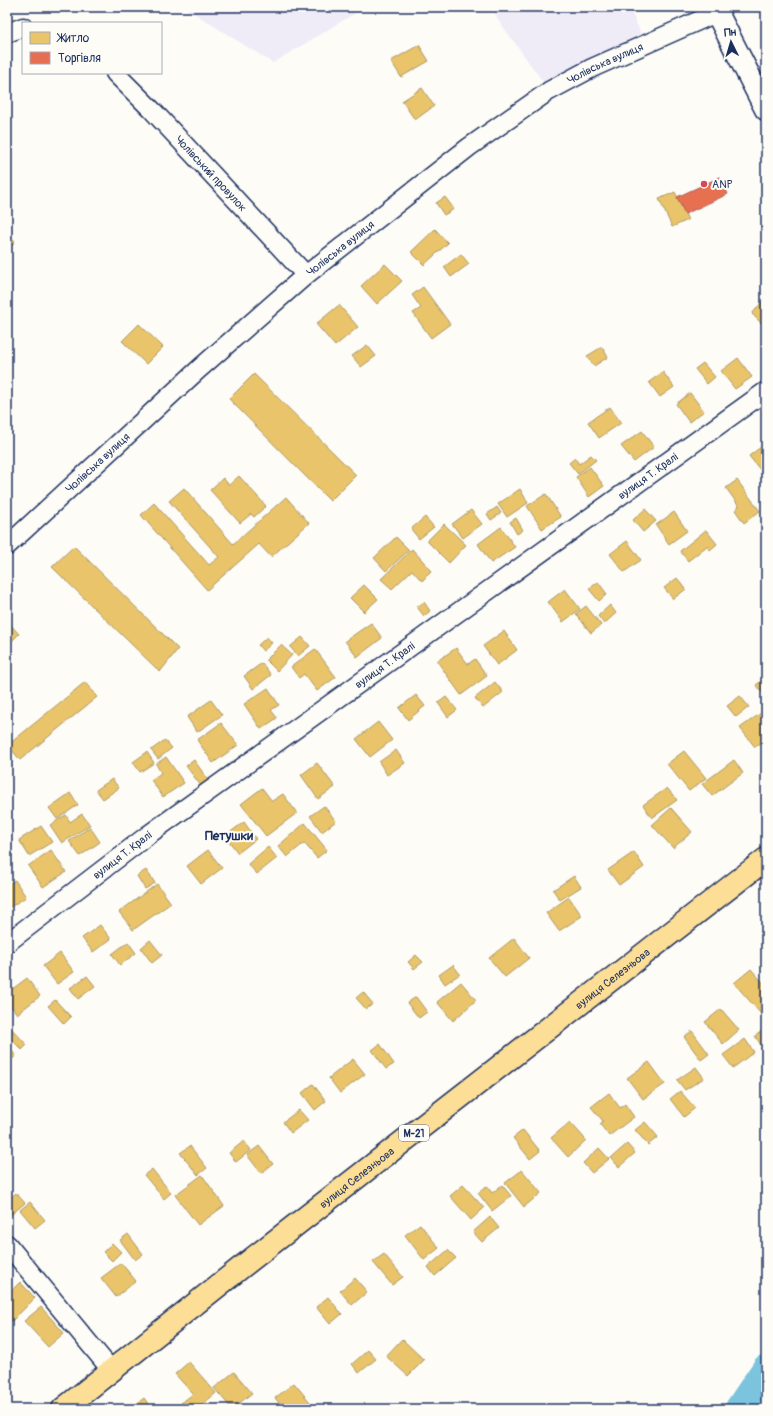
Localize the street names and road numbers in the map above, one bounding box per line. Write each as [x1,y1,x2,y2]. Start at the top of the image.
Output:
street label: Чолівська вулиця [565,40,645,87]
street label: Чолівський провулок [172,133,249,215]
street label: Чолівська вулиця [304,218,377,279]
street label: Чолівська вулиця [63,430,133,496]
street label: вулиця Т. Кралі [616,450,681,502]
street label: вулиця Т. Кралі [352,639,417,691]
street label: вулиця Т. Кралі [90,829,154,882]
street label: вулиця Селезньова [573,946,653,1012]
road number: М-21 [399,1125,429,1141]
street label: вулиця Селезньова [317,1145,397,1211]

